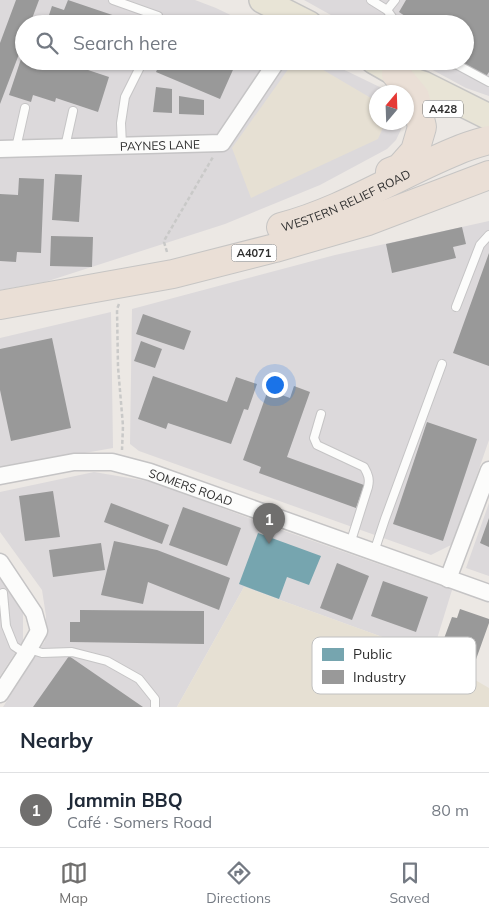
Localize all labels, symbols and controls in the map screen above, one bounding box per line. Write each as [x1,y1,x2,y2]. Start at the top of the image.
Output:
search box [15,15,474,70]
icon: search [33,29,61,57]
text: Search here [73,31,177,55]
north arrow [369,85,414,130]
road number: A428 [423,100,463,118]
street label: PAYNES LANE [120,136,200,153]
street label: WESTERN RELIEF ROAD [279,166,413,234]
road number: A4071 [232,244,276,262]
your location [262,372,288,398]
street label: SOMERS ROAD [147,465,235,508]
pin: 1 [253,503,285,544]
legend [312,637,476,694]
text: Public [353,645,392,663]
text: Industry [353,668,407,686]
text: Nearby [20,727,93,753]
text: Jammin BBQ [67,788,183,812]
text: 1 [31,800,41,820]
text: 80 m [432,800,469,820]
text: Café · Somers Road [67,812,212,832]
tab: Map [59,859,88,907]
tab: Directions [206,859,271,907]
tab: Saved [389,859,430,907]

